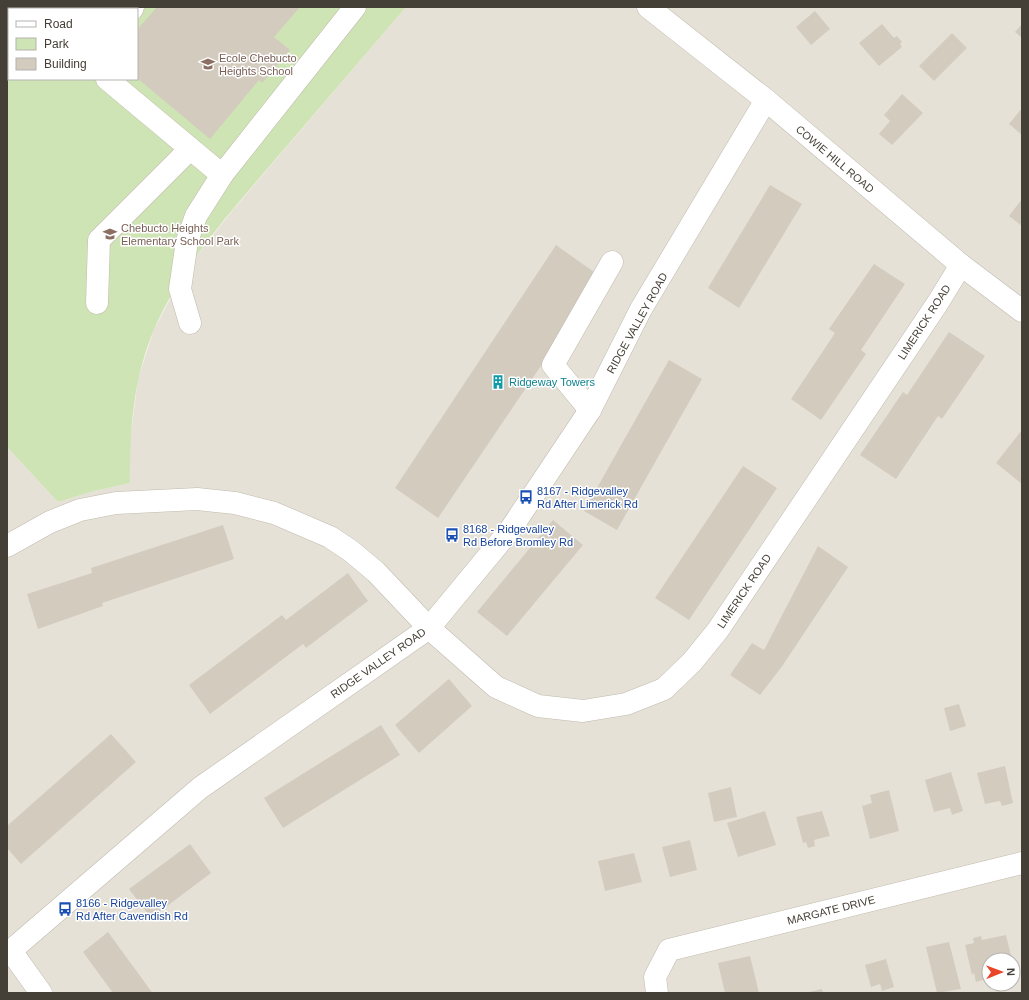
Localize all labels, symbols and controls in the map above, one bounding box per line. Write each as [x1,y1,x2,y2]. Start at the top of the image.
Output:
legend [8,8,138,80]
text: Road [44,17,73,31]
text: Park [44,37,70,51]
place label: Ecole Chebucto Heights School [219,52,297,77]
school or university icon: Ecole Chebucto Heights School [200,56,216,72]
text: Building [44,57,87,71]
street label: COWIE HILL ROAD [794,123,876,195]
place label: Chebucto Heights Elementary School Park [121,222,239,247]
school or university icon: Chebucto Heights Elementary School Park [102,226,118,242]
street label: RIDGE VALLEY ROAD [604,271,670,375]
street label: LIMERICK ROAD [895,282,953,362]
building icon: Ridgeway Towers [490,374,506,390]
place label: Ridgeway Towers [509,376,596,388]
place label: 8167 - Ridgevalley Rd After Limerick Rd [537,485,638,510]
bus stop icon: 8167 - Ridgevalley Rd After Limerick Rd [518,489,534,505]
place label: 8168 - Ridgevalley Rd Before Bromley Rd [463,523,573,548]
bus stop icon: 8168 - Ridgevalley Rd Before Bromley Rd [444,527,460,543]
street label: LIMERICK ROAD [715,552,773,630]
street label: RIDGE VALLEY ROAD [328,626,428,700]
street label: MARGATE DRIVE [786,893,876,927]
place label: 8166 - Ridgevalley Rd After Cavendish Rd [76,897,188,922]
bus stop icon: 8166 - Ridgevalley Rd After Cavendish Rd [57,901,73,917]
north arrow [981,952,1021,992]
text: N [1005,968,1017,976]

